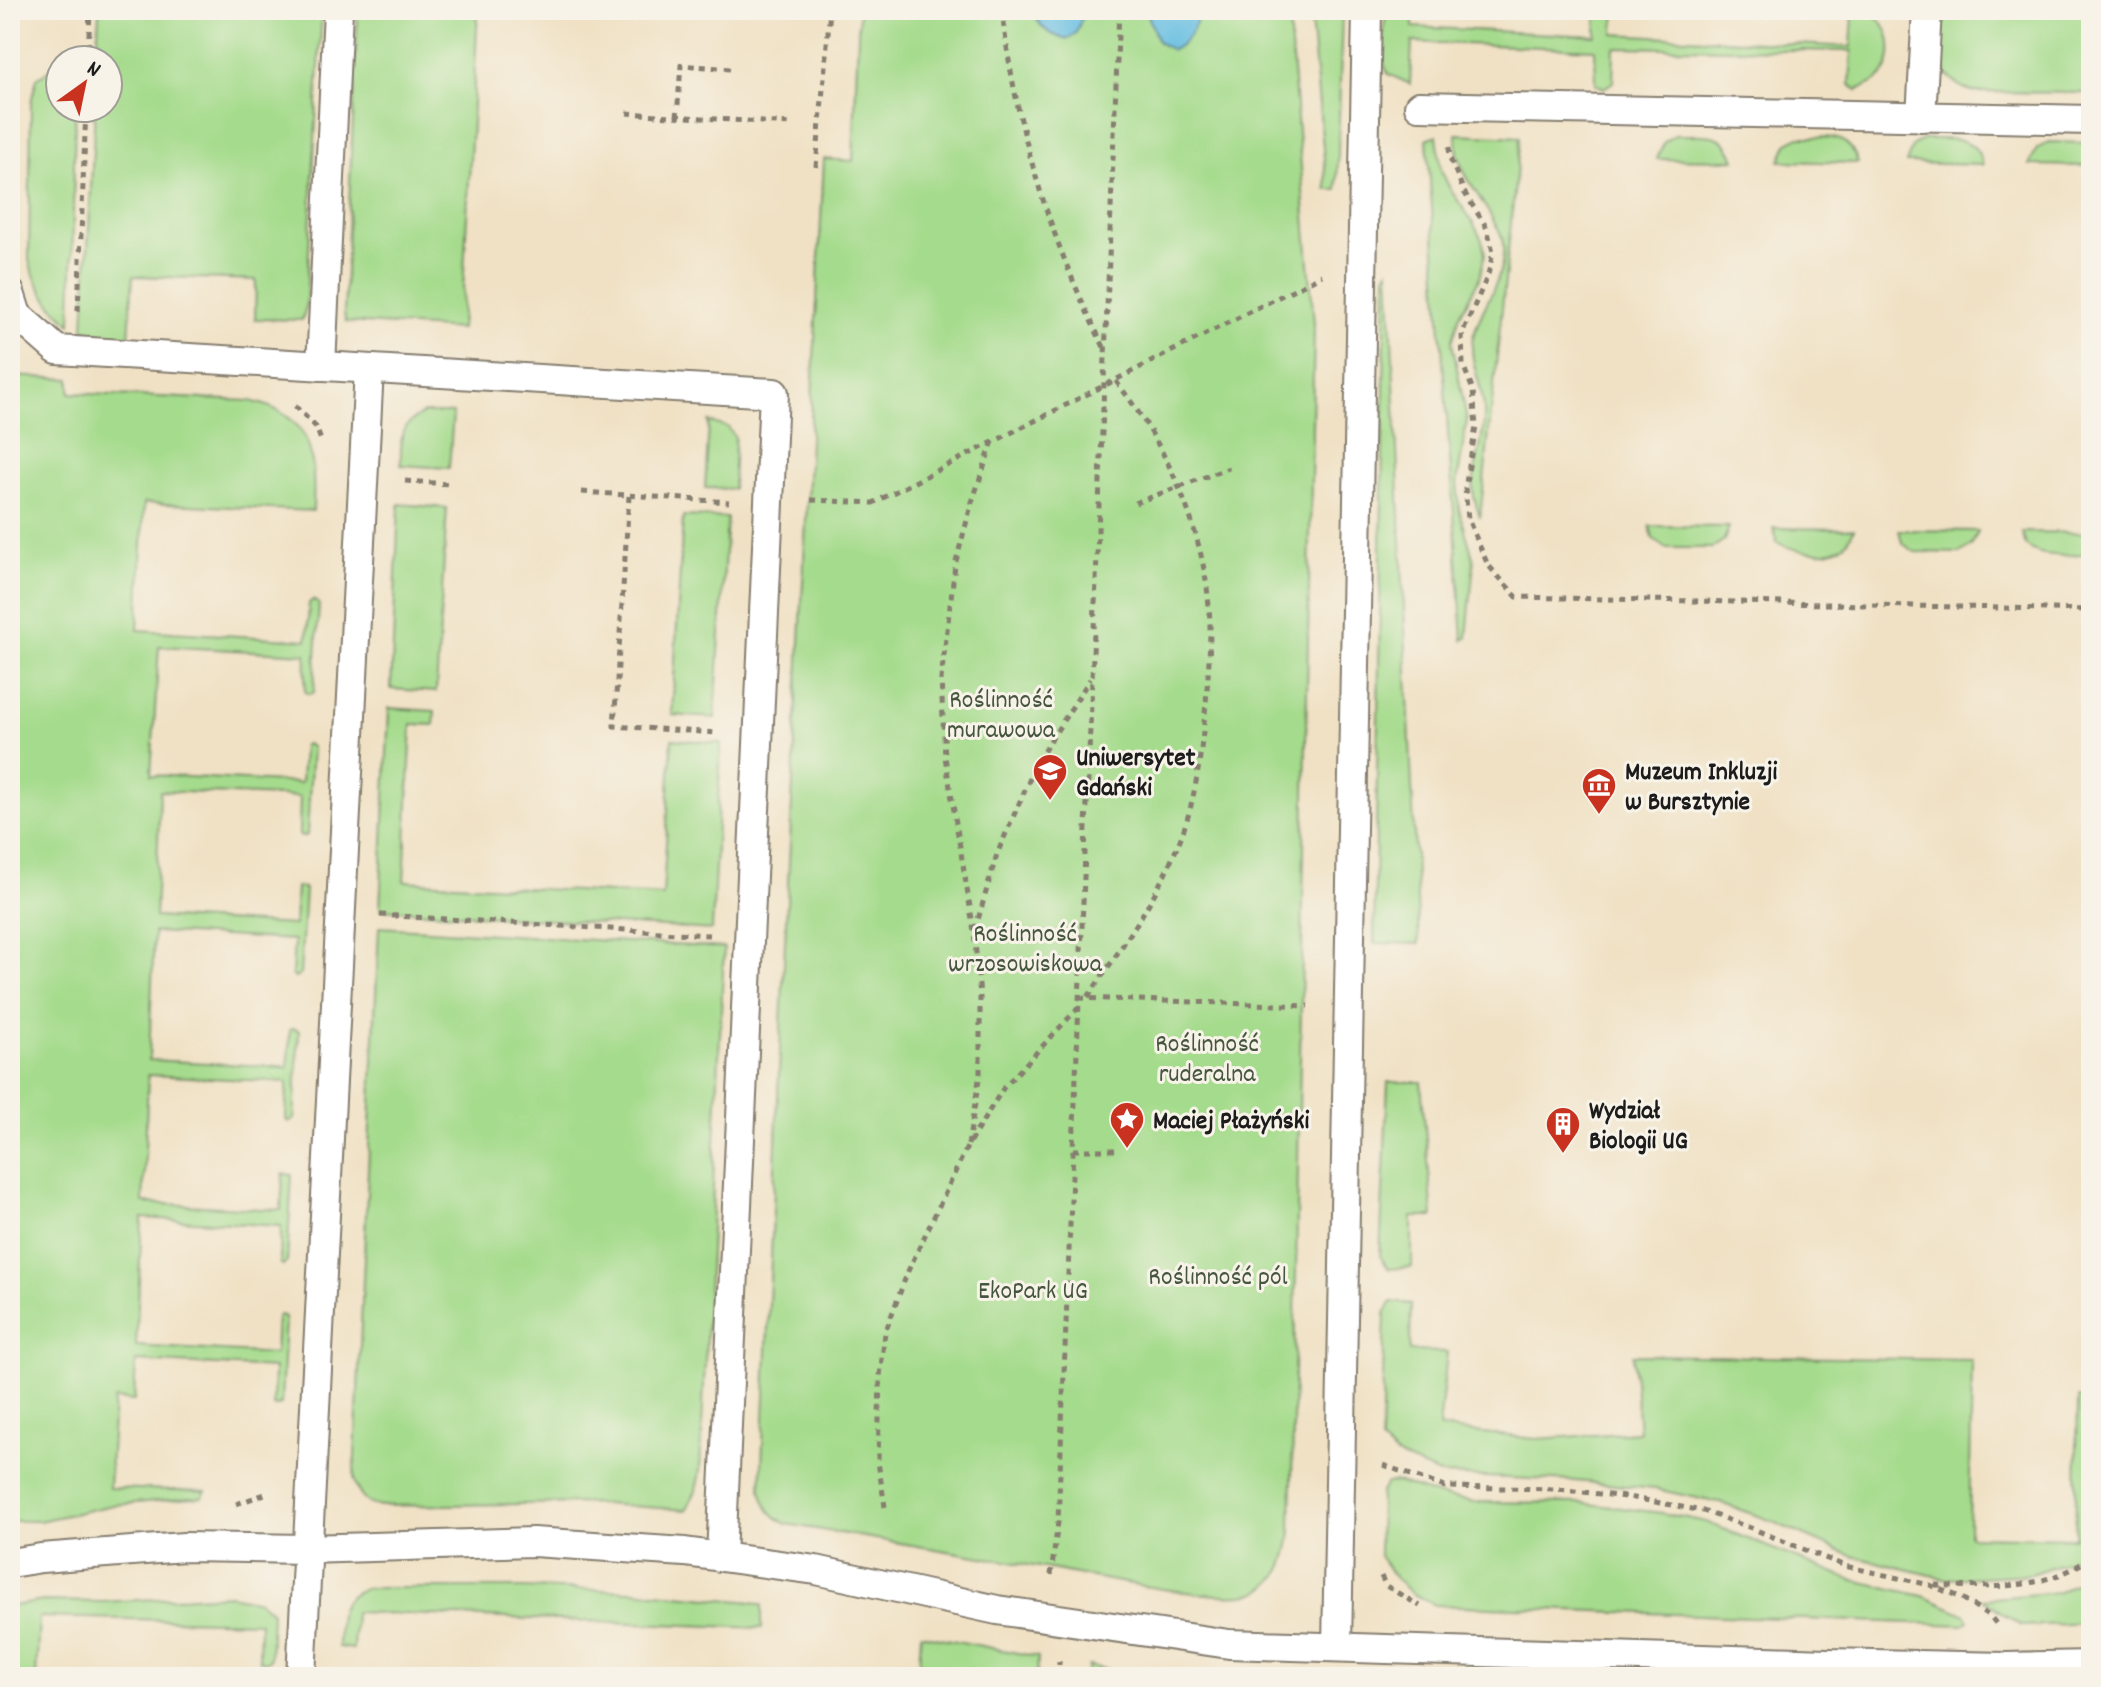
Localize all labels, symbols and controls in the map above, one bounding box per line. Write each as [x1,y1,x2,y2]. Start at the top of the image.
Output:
north arrow [44,44,124,124]
text: N [80,54,106,86]
park label: Roślinność murawowa [947,683,1056,750]
place label: Uniwersytet Gdański [1076,741,1196,808]
school or university icon: Uniwersytet Gdański [1031,752,1069,802]
place label: Muzeum Inkluzji w Bursztynie [1625,755,1778,822]
museum icon: Muzeum Inkluzji w Bursztynie [1580,766,1618,816]
park label: Roślinność wrzosowiskowa [948,917,1103,984]
park label: Roślinność ruderalna [1155,1027,1259,1094]
place label: Wydział Biologii UG [1589,1094,1688,1161]
place icon: Maciej Płażyński [1108,1100,1146,1150]
place label: Maciej Płażyński [1153,1104,1309,1141]
building icon: Wydział Biologii UG [1544,1105,1582,1155]
park label: Roślinność pól [1148,1260,1288,1297]
park label: EkoPark UG [978,1274,1088,1311]

